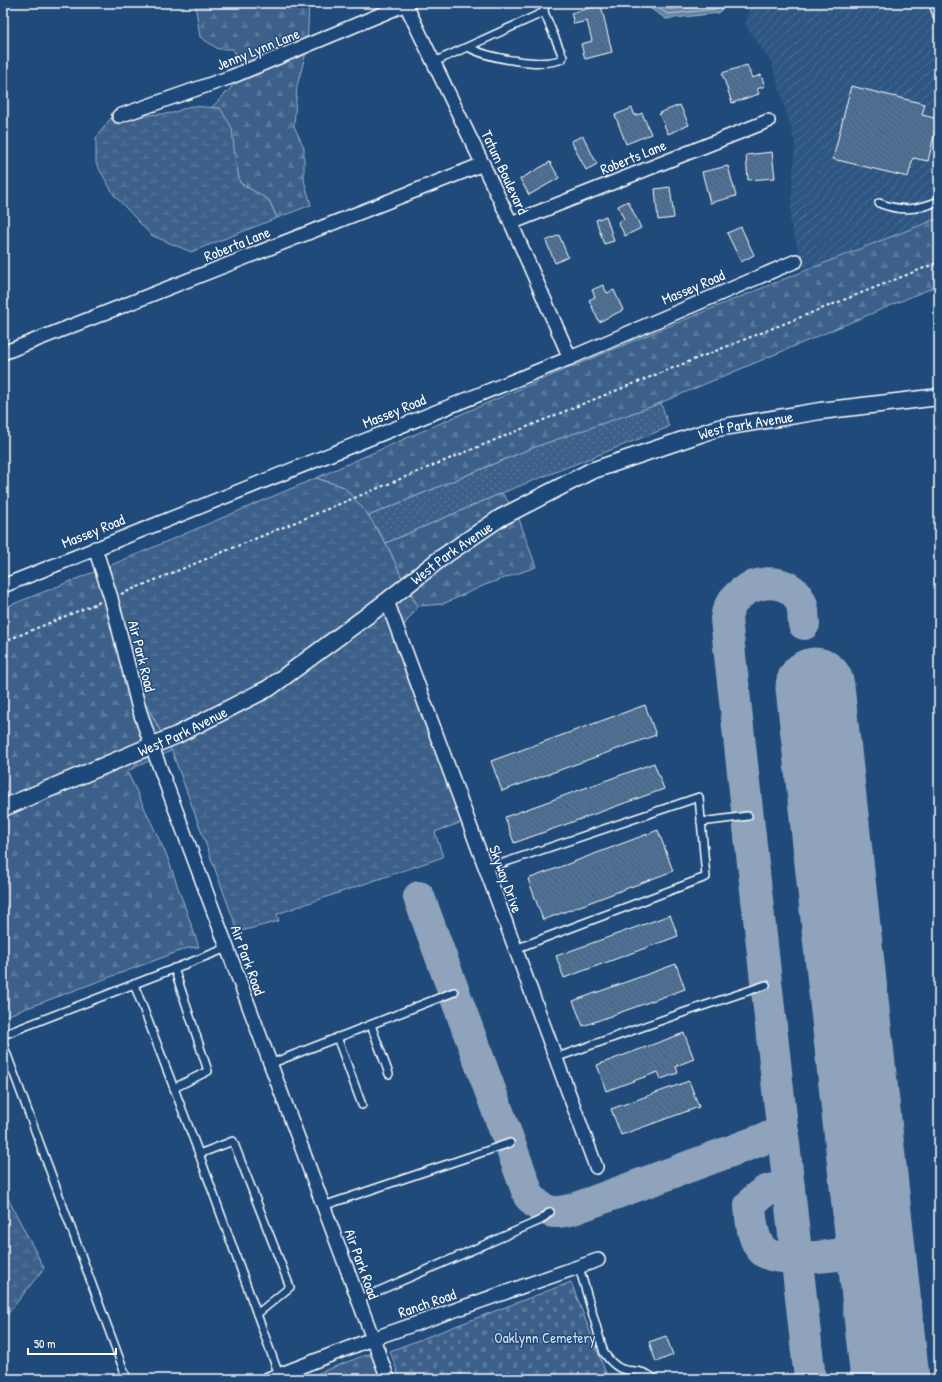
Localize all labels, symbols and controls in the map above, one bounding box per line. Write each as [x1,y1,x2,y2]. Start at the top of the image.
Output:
street label: Jenny Lynn Lane [213,23,303,75]
street label: Tatum Boulevard [476,126,534,218]
street label: Roberts Lane [597,134,669,180]
street label: Roberta Lane [201,221,273,267]
street label: Massey Road [658,264,728,310]
street label: Massey Road [359,389,429,433]
street label: West Park Avenue [695,405,794,445]
street label: Massey Road [58,509,128,553]
street label: West Park Avenue [406,516,496,589]
street label: Air Park Road [123,618,161,694]
street label: West Park Avenue [134,701,230,761]
street label: Skyway Drive [484,842,528,916]
street label: Air Park Road [226,922,270,998]
street label: Air Park Road [340,1226,384,1302]
street label: Ranch Road [395,1283,459,1323]
park label: Oaklynn Cemetery [494,1327,596,1348]
scale bar [28,1330,116,1356]
text: 50 m [34,1335,55,1352]

